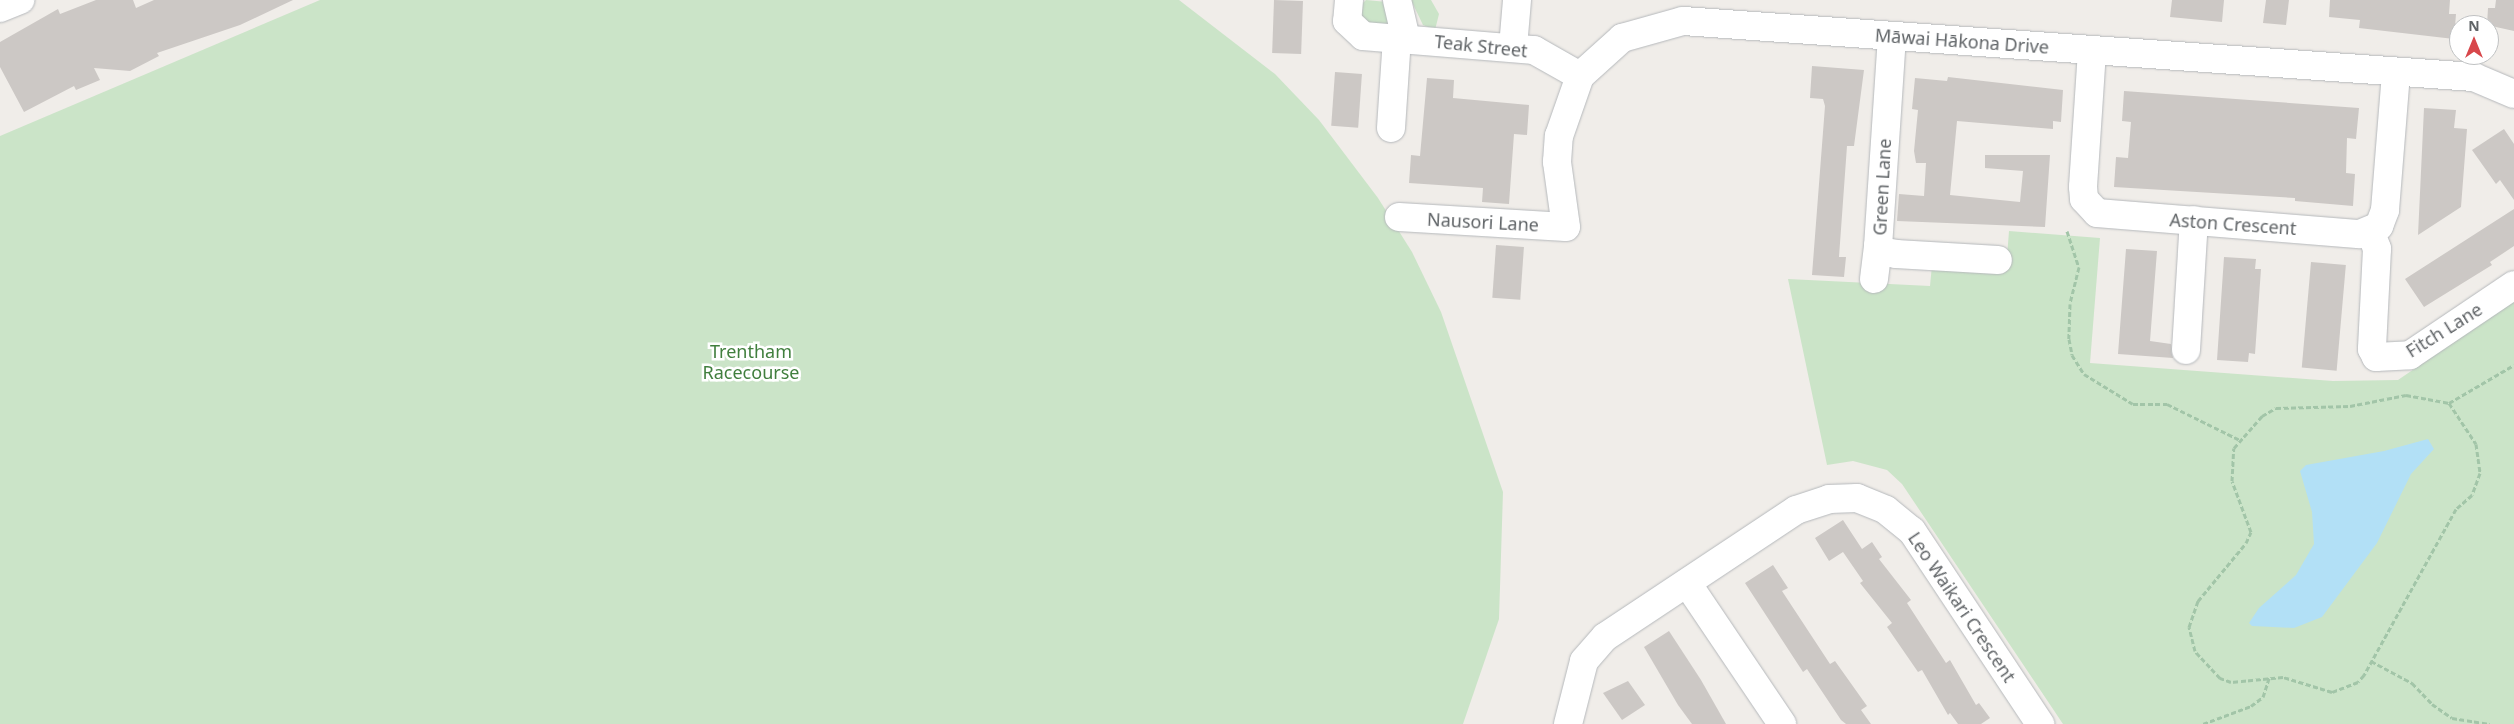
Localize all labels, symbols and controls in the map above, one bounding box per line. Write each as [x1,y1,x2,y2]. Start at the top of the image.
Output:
north arrow [2449,15,2499,65]
text: N [2468,16,2480,35]
street label: Māwai Hākona Drive [1874,24,2050,58]
street label: Teak Street [1433,30,1529,62]
street label: Green Lane [1869,138,1895,236]
street label: Nausori Lane [1427,208,1539,236]
street label: Aston Crescent [2169,209,2297,239]
street label: Fitch Lane [2402,298,2486,362]
park label: Trentham Racecourse [703,341,799,384]
street label: Leo Waikari Crescent [1904,528,2020,686]

